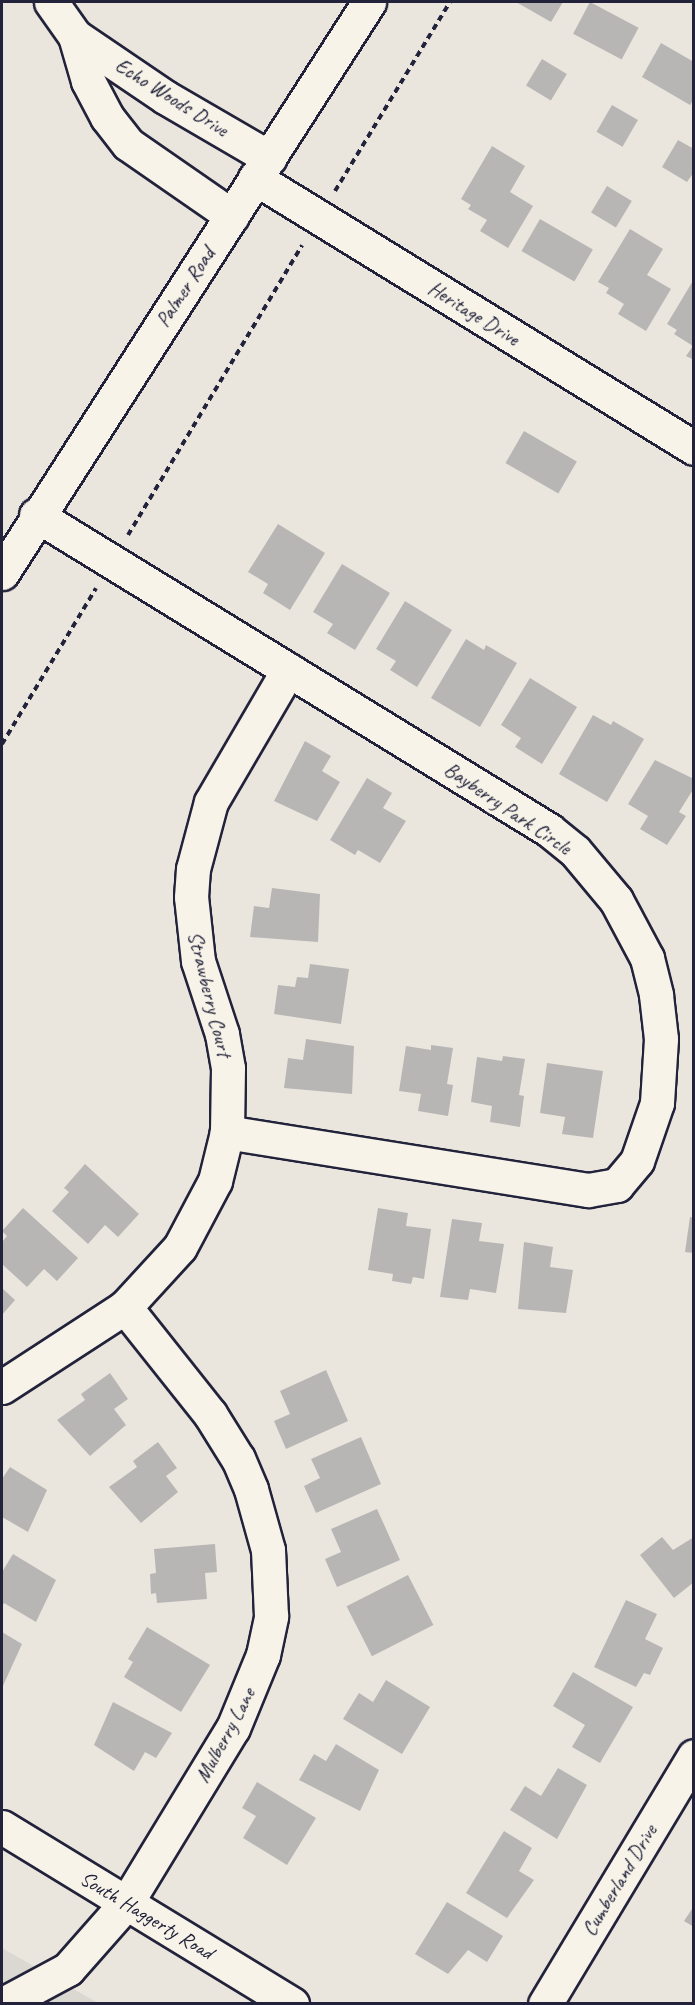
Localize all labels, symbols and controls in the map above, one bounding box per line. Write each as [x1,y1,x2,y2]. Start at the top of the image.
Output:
street label: Echo Woods Drive [111,52,233,142]
street label: Palmer Road [150,243,220,331]
street label: Heritage Drive [424,275,524,351]
street label: Bayberry Park Circle [440,756,576,860]
street label: Strawberry Court [182,929,238,1059]
street label: Mulberry Lane [189,1683,261,1787]
street label: Cumberland Drive [576,1820,662,1940]
street label: South Haggerty Road [76,1865,218,1965]

